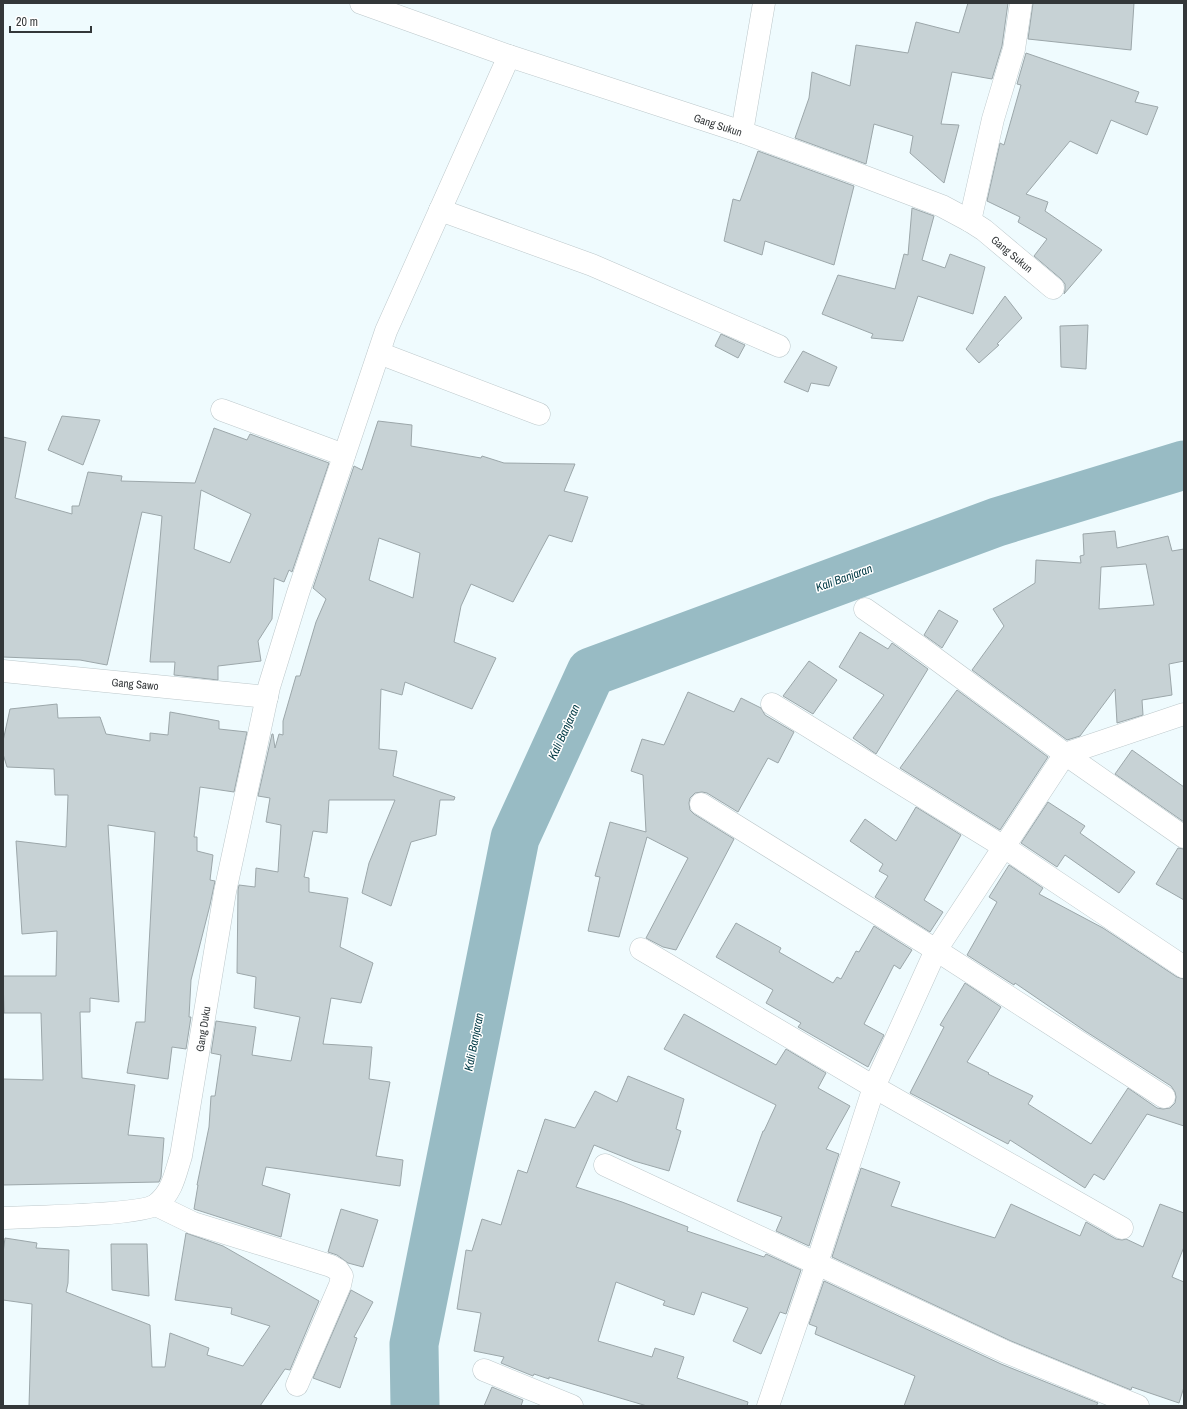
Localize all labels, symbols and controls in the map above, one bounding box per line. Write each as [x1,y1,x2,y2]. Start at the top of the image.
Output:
scale bar [10,8,91,34]
text: 20 m [16,14,38,30]
street label: Gang Sukun [692,111,744,139]
street label: Gang Sukun [988,233,1036,275]
water label: Kali Banjaran [814,560,874,596]
street label: Gang Sawo [111,675,159,693]
water label: Kali Banjaran [544,702,584,762]
street label: Gang Duku [193,1005,213,1053]
water label: Kali Banjaran [461,1011,487,1073]

